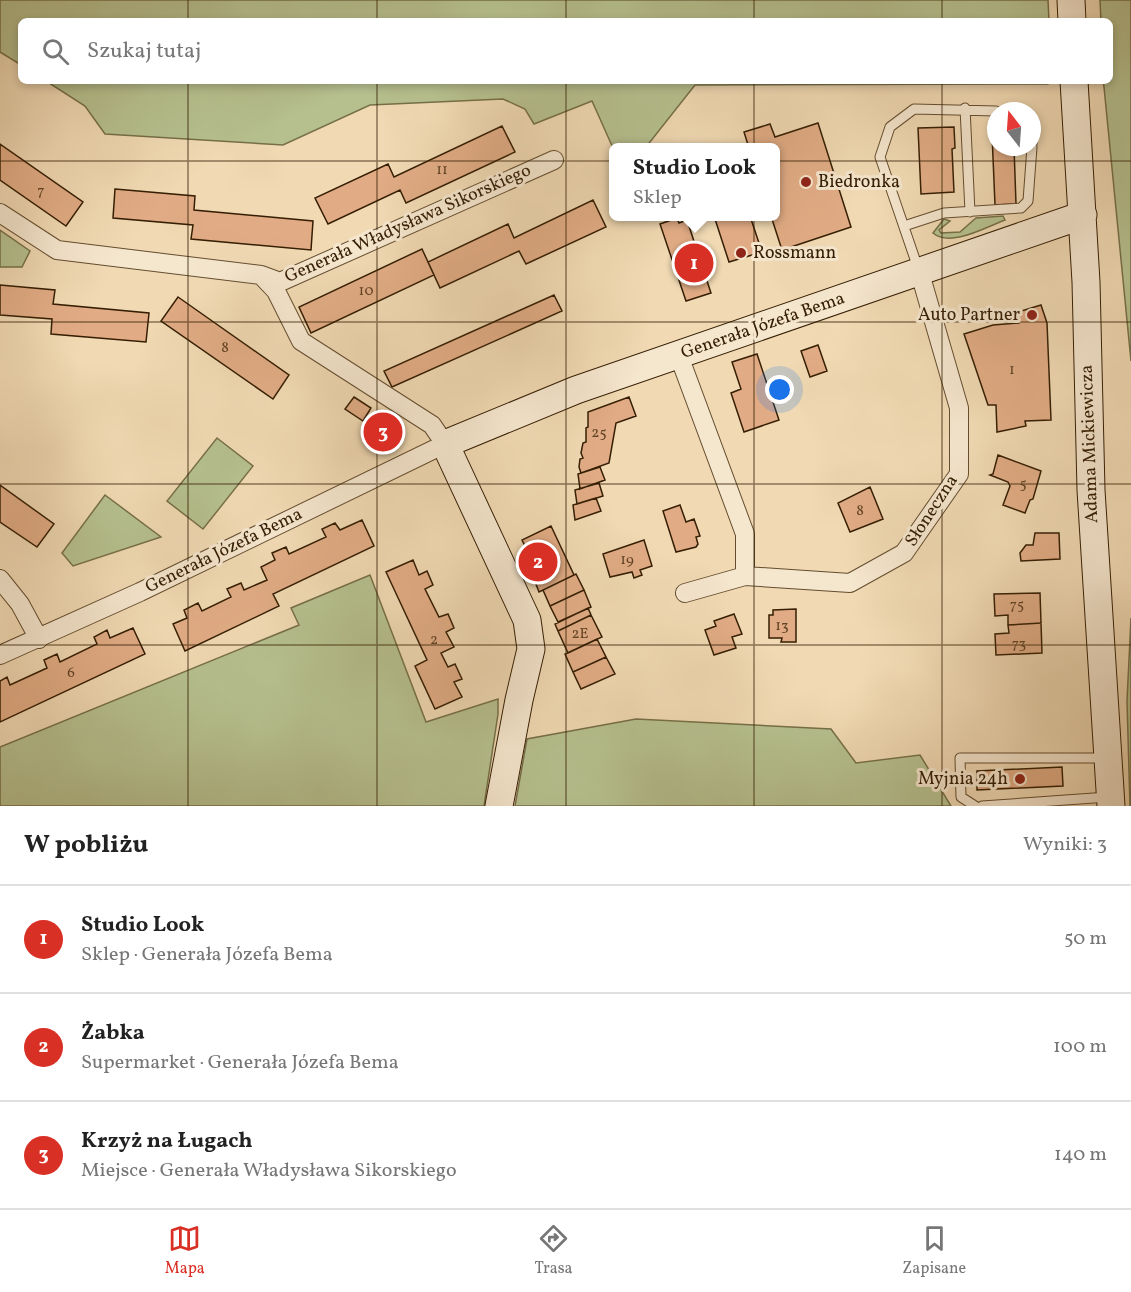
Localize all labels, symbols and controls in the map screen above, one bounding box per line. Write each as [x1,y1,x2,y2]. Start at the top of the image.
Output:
search box [18,18,1113,84]
icon: search [39,35,72,68]
text: Szukaj tutaj [87,36,201,67]
north arrow [987,102,1041,156]
popup [609,143,780,221]
text: Studio Look [633,153,756,184]
street label: Generała Władysława Sikorskiego [281,158,535,290]
house number: 11 [436,160,448,181]
place label: Biedronka [818,170,900,195]
marker: Biedronka [799,175,813,189]
house number: 7 [37,181,45,202]
text: Sklep [633,184,682,212]
pin: 1 [674,240,714,286]
place label: Rossmann [753,241,837,266]
marker: Rossmann [734,246,748,260]
house number: 10 [359,281,373,302]
street label: Generała Józefa Bema [678,286,848,366]
place label: Auto Partner [918,303,1020,328]
marker: Auto Partner [1025,308,1039,322]
house number: 8 [221,338,229,359]
house number: 1 [1009,360,1015,381]
street label: Adama Mickiewicza [1075,364,1105,524]
your location [765,375,794,404]
pin: 3 [364,410,403,454]
house number: 25 [591,423,607,444]
street label: Słoneczna [899,470,965,552]
house number: 5 [1019,474,1027,495]
house number: 8 [856,501,864,522]
street label: Generała Józefa Bema [141,502,307,600]
pin: 2 [518,540,558,584]
house number: 19 [620,550,634,571]
house number: 75 [1010,595,1024,616]
house number: 13 [775,616,789,637]
house number: 2E [571,624,589,645]
house number: 2 [430,630,438,651]
house number: 73 [1012,634,1026,655]
house number: 6 [67,663,75,684]
place label: Myjnia 24h [918,767,1008,792]
marker: Myjnia 24h [1013,772,1027,786]
text: W pobliżu [24,827,148,863]
text: Wyniki: 3 [1023,831,1107,859]
text: Studio Look [81,910,204,941]
text: 1 [39,925,48,953]
text: 50 m [1064,925,1107,953]
text: Sklep · Generała Józefa Bema [81,941,333,969]
text: Żabka [81,1018,145,1049]
text: 2 [38,1033,49,1061]
text: 100 m [1053,1033,1107,1061]
text: Supermarket · Generała Józefa Bema [81,1049,399,1077]
text: Krzyż na Ługach [81,1126,253,1157]
text: 3 [38,1141,49,1169]
text: 140 m [1054,1141,1107,1169]
text: Miejsce · Generała Władysława Sikorskiego [81,1157,457,1185]
tab: Mapa [165,1222,205,1280]
tab: Trasa [534,1222,573,1280]
tab: Zapisane [902,1222,966,1280]

